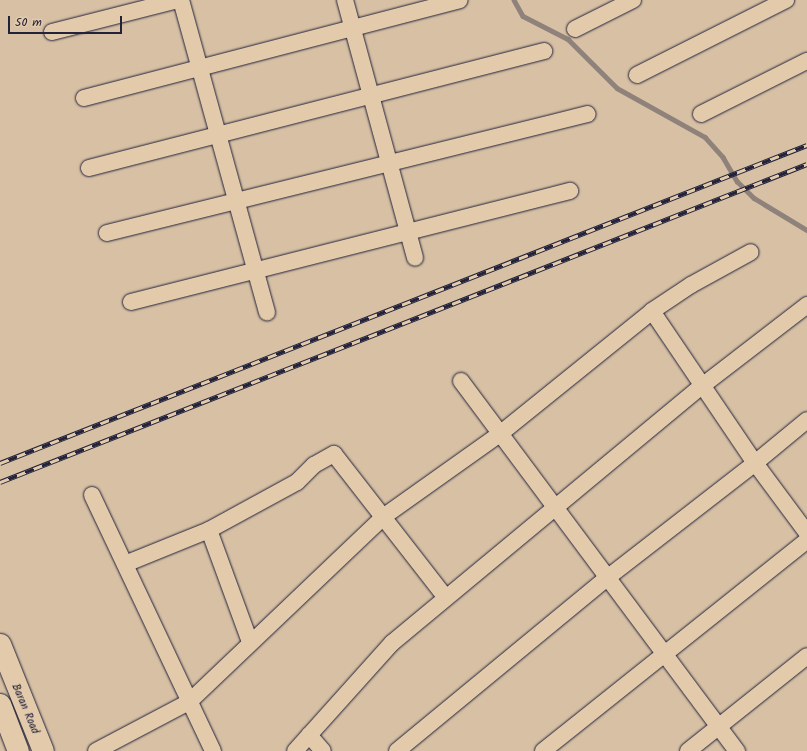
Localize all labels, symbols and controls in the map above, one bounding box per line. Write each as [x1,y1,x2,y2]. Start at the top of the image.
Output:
scale bar [10,8,124,34]
text: 50 m [15,13,42,32]
street label: Baran Road [9,682,41,736]

